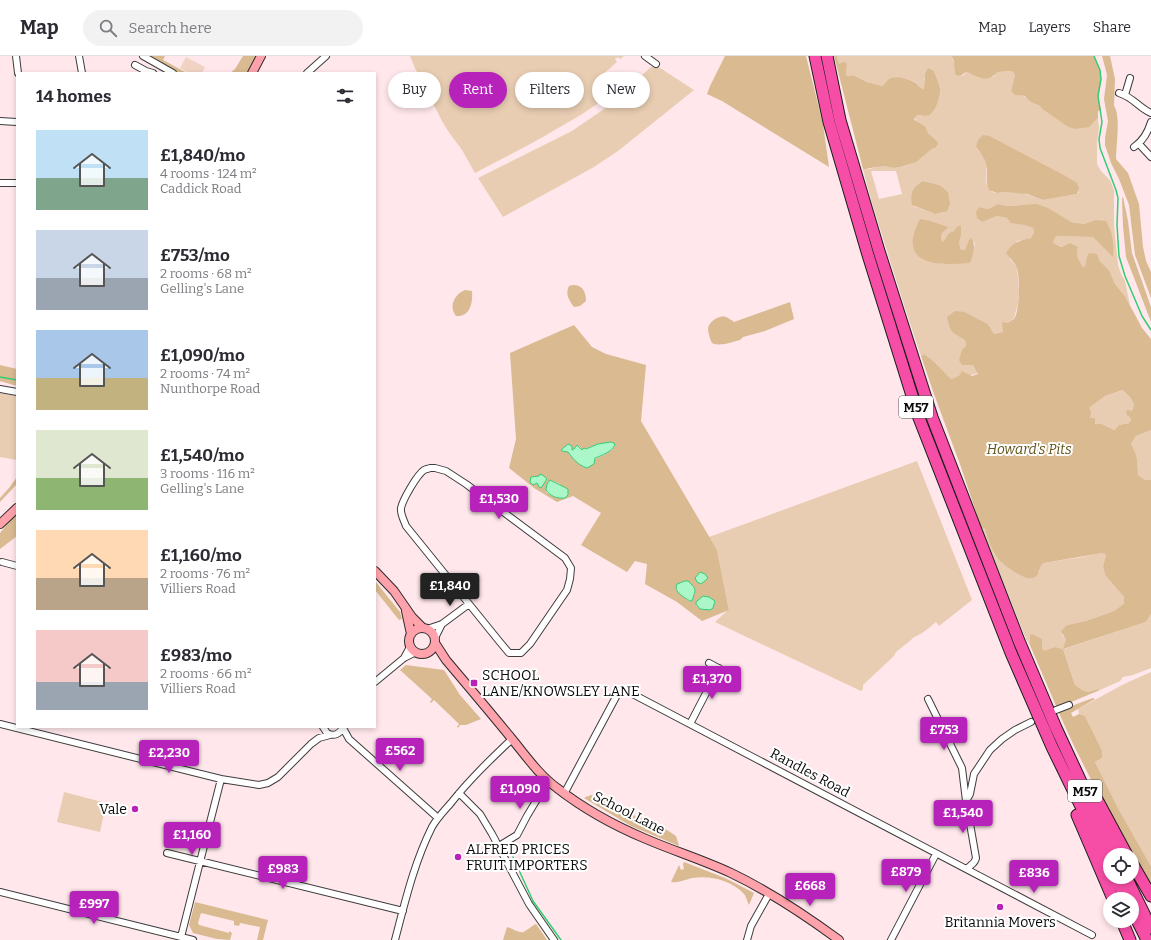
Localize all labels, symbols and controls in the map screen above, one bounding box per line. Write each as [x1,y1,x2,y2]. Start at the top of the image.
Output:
search box [83,10,363,46]
text: Map [20,16,59,39]
icon: search [97,17,119,39]
text: Search here [129,19,212,37]
text: Map [978,19,1006,36]
text: Layers [1028,19,1071,36]
text: Share [1093,19,1131,36]
chip: Buy [388,72,441,108]
chip: Rent [449,72,507,108]
chip: Filters [515,72,584,108]
chip: New [592,72,650,108]
icon: filters [334,85,356,107]
text: 14 homes [36,86,111,107]
text: £1,840/mo [160,145,245,166]
icon: home [68,146,116,194]
text: 4 rooms · 124 m² [160,166,257,181]
text: Caddick Road [160,181,242,196]
text: £753/mo [160,245,230,266]
icon: home [68,246,116,294]
text: 2 rooms · 68 m² [160,266,252,281]
text: Gelling's Lane [160,281,244,296]
text: £1,090/mo [160,345,245,366]
icon: home [68,346,116,394]
text: 2 rooms · 74 m² [160,366,250,381]
text: Nunthorpe Road [160,381,260,396]
road number: M57 [899,396,933,418]
park label: Howard's Pits [986,441,1072,458]
text: £1,540/mo [160,445,244,466]
icon: home [68,446,116,494]
text: 3 rooms · 116 m² [160,466,255,481]
text: Gelling's Lane [160,481,244,496]
pin: £1,530 [466,486,532,520]
text: £1,530 [479,491,519,506]
text: £1,160/mo [160,545,242,566]
icon: home [68,546,116,594]
text: 2 rooms · 76 m² [160,566,250,581]
pin: £1,840 [417,573,483,607]
text: £1,840 [429,578,471,593]
text: Villiers Road [160,581,236,596]
text: £983/mo [160,645,232,666]
icon: home [68,646,116,694]
text: 2 rooms · 66 m² [160,666,252,681]
pin: £1,370 [679,666,745,700]
place label: SCHOOL LANE/KNOWSLEY LANE [482,667,640,700]
text: £1,370 [692,671,732,686]
marker: SCHOOL LANE/KNOWSLEY LANE [469,678,479,688]
text: Villiers Road [160,681,236,696]
pin: £753 [920,717,968,751]
text: £753 [929,722,959,737]
pin: £562 [376,738,424,772]
pin: £2,230 [136,740,202,774]
text: £562 [385,743,415,758]
text: £2,230 [148,745,190,760]
street label: Randles Road [767,745,853,801]
pin: £1,090 [487,776,553,810]
road number: M57 [1068,780,1102,802]
text: £1,090 [500,781,541,796]
street label: School Lane [590,788,668,838]
pin: £1,540 [930,800,996,834]
place label: Vale [99,801,127,818]
marker: Vale [130,804,140,814]
text: £1,540 [943,805,983,820]
pin: £1,160 [159,822,225,856]
text: £1,160 [173,827,211,842]
place label: ALFRED PRICES FRUIT IMPORTERS [466,841,588,874]
map controls [1103,848,1139,928]
button: locate [1103,848,1139,884]
marker: ALFRED PRICES FRUIT IMPORTERS [453,852,463,862]
pin: £983 [259,856,307,890]
pin: £879 [882,859,930,893]
pin: £836 [1010,860,1058,894]
text: £983 [267,861,299,876]
text: £879 [891,864,921,879]
text: £836 [1018,865,1050,880]
pin: £668 [786,873,834,907]
text: £668 [794,878,826,893]
pin: £997 [70,891,118,925]
button: layers [1103,892,1139,928]
text: £997 [79,896,109,911]
marker: Britannia Movers [995,902,1005,912]
place label: Britannia Movers [944,914,1056,931]

